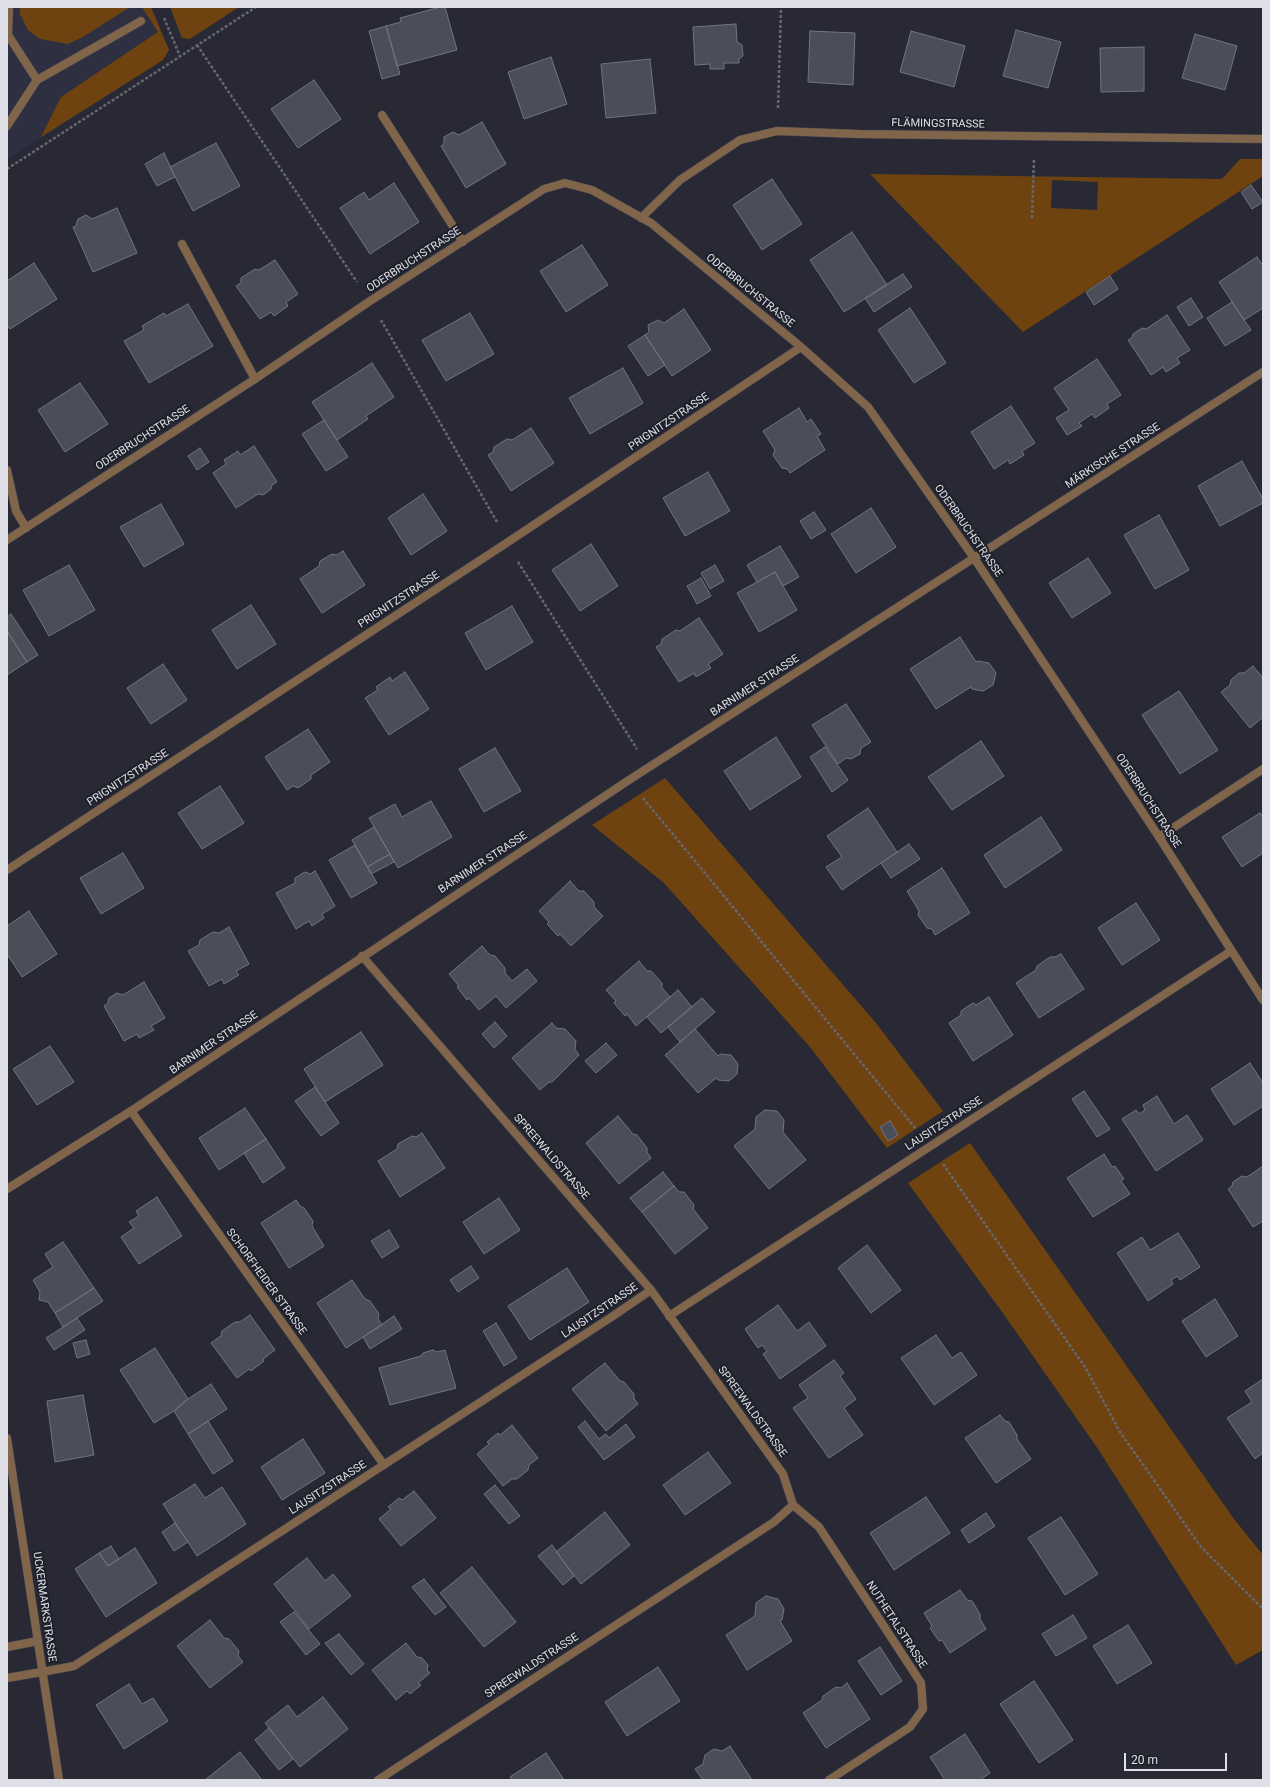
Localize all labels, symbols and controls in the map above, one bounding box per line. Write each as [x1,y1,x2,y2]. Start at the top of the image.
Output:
street label: FLÄMINGSTRASSE [891,117,985,131]
street label: ODERBRUCHSTRASSE [364,225,464,295]
street label: ODERBRUCHSTRASSE [703,251,797,331]
street label: PRIGNITZSTRASSE [626,390,712,454]
street label: ODERBRUCHSTRASSE [93,403,193,473]
street label: MÄRKISCHE STRASSE [1063,420,1163,492]
street label: ODERBRUCHSTRASSE [931,482,1005,580]
street label: PRIGNITZSTRASSE [356,569,442,631]
street label: BARNIMER STRASSE [708,652,802,720]
street label: PRIGNITZSTRASSE [85,747,171,809]
street label: ODERBRUCHSTRASSE [1113,751,1183,851]
street label: BARNIMER STRASSE [436,829,530,897]
street label: BARNIMER STRASSE [167,1009,261,1077]
street label: LAUSITZSTRASSE [903,1094,985,1154]
street label: SPREEWALDSTRASSE [510,1112,592,1202]
street label: SCHORFHEIDER STRASSE [223,1226,309,1338]
street label: LAUSITZSTRASSE [559,1281,641,1341]
street label: SPREEWALDSTRASSE [715,1364,789,1460]
street label: LAUSITZSTRASSE [287,1458,369,1518]
street label: UCKERMARKSTRASSE [30,1551,58,1663]
street label: NUTHETALSTRASSE [863,1579,929,1671]
street label: SPREEWALDSTRASSE [483,1631,581,1701]
scale bar [1126,1745,1229,1771]
text: 20 m [1131,1753,1158,1767]

